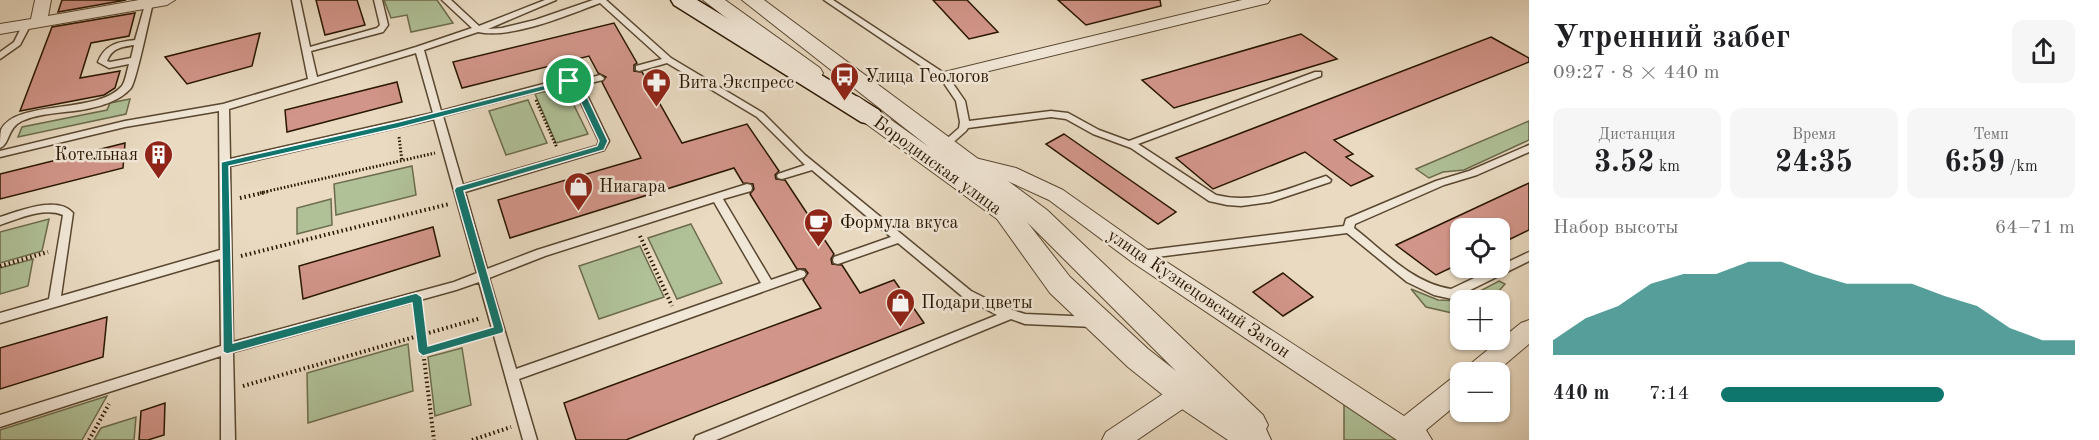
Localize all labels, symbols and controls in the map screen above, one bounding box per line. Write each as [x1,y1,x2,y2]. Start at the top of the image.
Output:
button: share [2012,20,2075,83]
text: Утренний забег [1553,22,1790,55]
pin [543,55,594,106]
bus stop icon: Улица Геологов [828,60,860,102]
text: 09:27 · 8 × 440 m [1553,63,1720,83]
icon: arrive [552,64,585,97]
pharmacy icon: Вита Экспресс [641,66,673,108]
place label: Улица Геологов [865,68,989,86]
place label: Вита Экспресс [678,74,794,92]
street label: Бородинская улица [870,113,1005,218]
text: Дистанция [1598,127,1676,143]
text: Время [1792,127,1836,143]
text: Темп [1973,127,2009,143]
building icon: Котельная [143,138,175,180]
place label: Котельная [55,146,138,164]
text: 3.52 [1594,148,1655,178]
text: 24:35 [1775,148,1853,178]
text: 6:59 [1944,148,2005,178]
text: km [1655,159,1680,175]
text: /km [2005,159,2038,175]
shop icon: Ниагара [562,170,594,212]
place label: Ниагара [599,178,666,196]
cafe icon: Формула вкуса [803,206,835,248]
place label: Формула вкуса [840,214,958,232]
map controls [1450,218,1510,422]
button: locate [1450,218,1510,278]
text: Набор высоты [1553,218,1679,238]
text: 64–71 m [1995,218,2075,238]
street label: улица Кузнецовский Затон [1104,226,1293,362]
shop icon: Подари цветы [884,286,916,328]
button: + [1450,290,1510,350]
place label: Подари цветы [921,294,1033,312]
button: − [1450,362,1510,422]
text: 440 m [1553,384,1609,404]
text: 7:14 [1649,384,1689,404]

